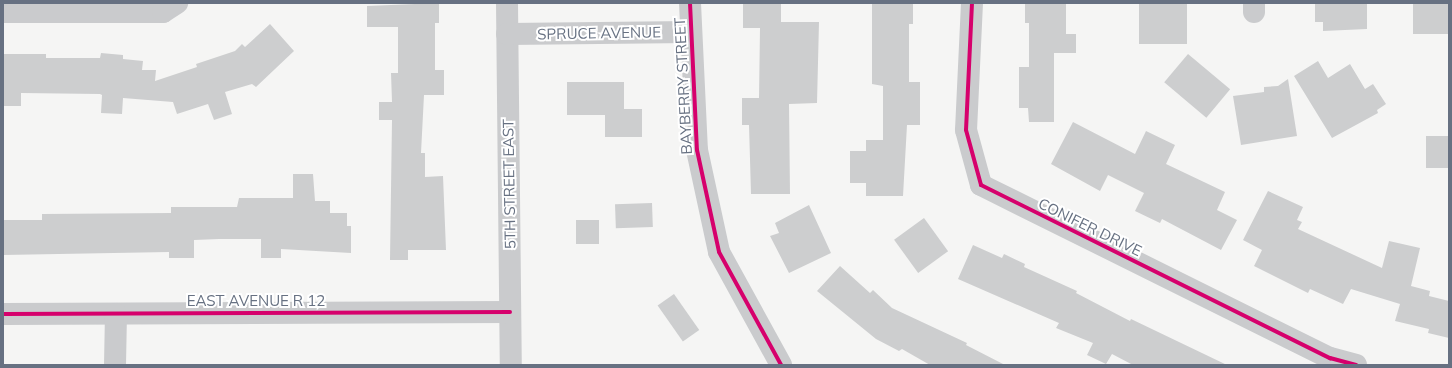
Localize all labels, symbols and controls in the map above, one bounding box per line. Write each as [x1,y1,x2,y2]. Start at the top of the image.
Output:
street label: BAYBERRY STREET [670,17,696,155]
street label: SPRUCE AVENUE [537,23,661,43]
street label: 5TH STREET EAST [499,119,519,249]
street label: CONIFER DRIVE [1035,194,1145,260]
street label: EAST AVENUE R 12 [187,292,325,310]

